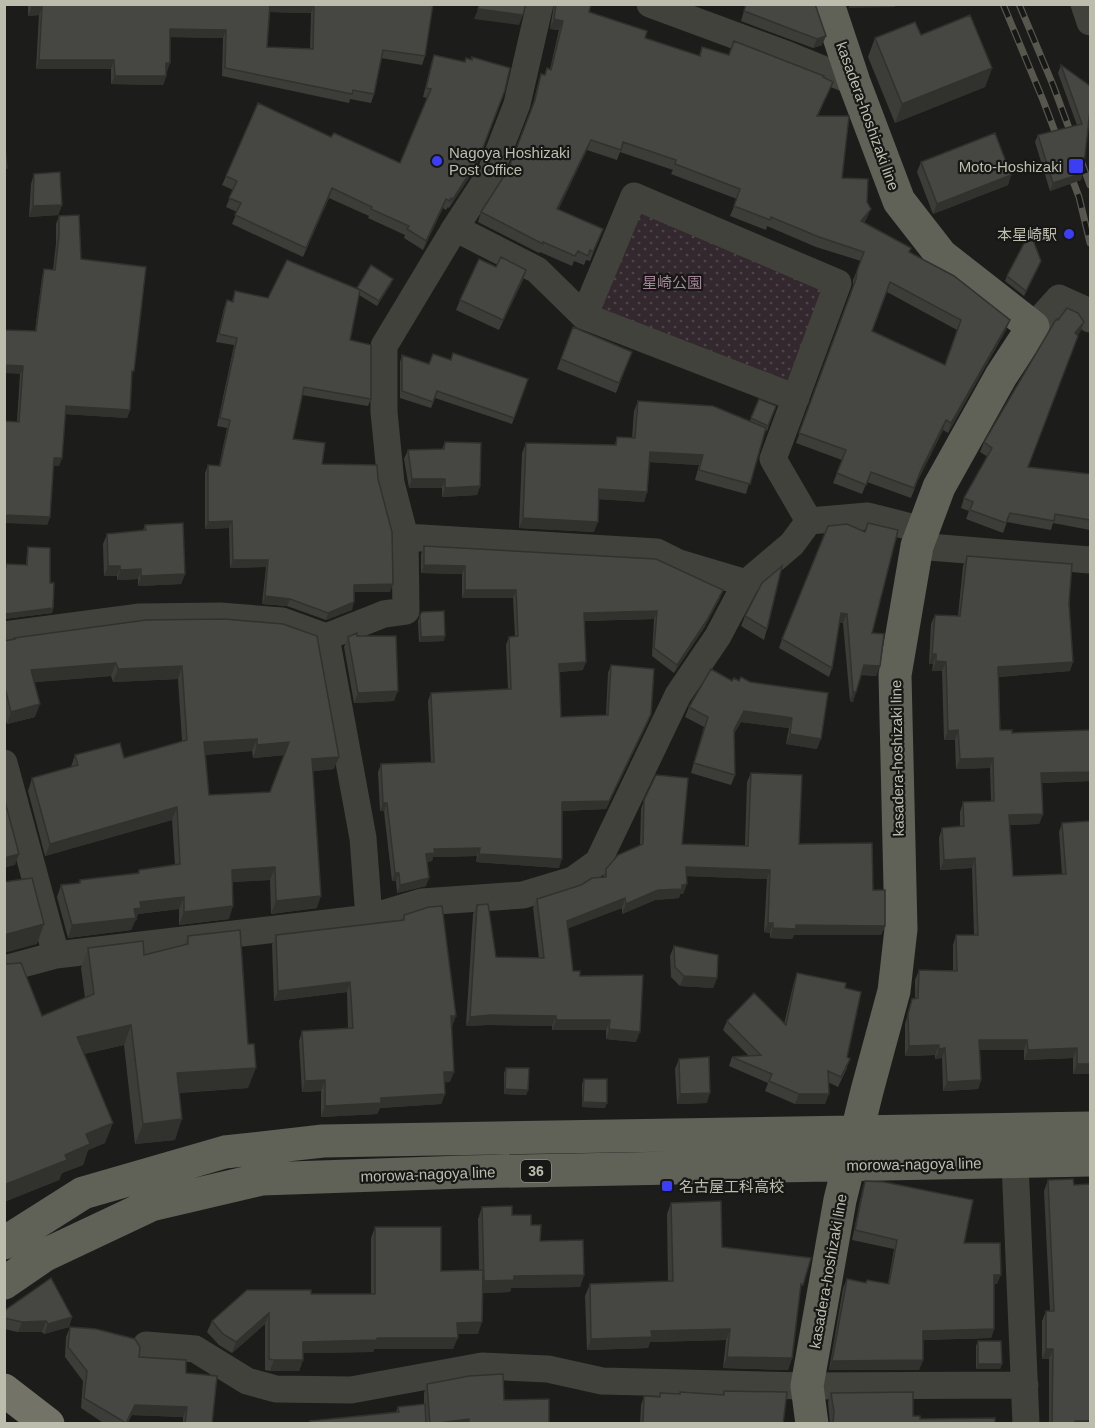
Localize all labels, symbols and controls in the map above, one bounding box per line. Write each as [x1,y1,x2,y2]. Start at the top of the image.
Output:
street label: kasadera-hoshizaki line [833,39,903,193]
place label: Nagoya Hoshizaki Post Office [449,144,570,178]
marker: Nagoya Hoshizaki Post Office [430,154,444,168]
marker: Moto-Hoshizaki [1067,157,1085,175]
place label: Moto-Hoshizaki [959,158,1062,175]
place label: 本星崎駅 [997,226,1057,243]
marker: 本星崎駅 [1062,227,1076,241]
park label: 星崎公園 [642,274,702,291]
street label: kasadera-hoshizaki line [887,679,907,837]
street label: morowa-nagoya line [846,1154,982,1174]
road number: 36 [521,1160,551,1182]
street label: morowa-nagoya line [360,1163,496,1185]
place label: 名古屋工科高校 [679,1178,784,1195]
marker: 名古屋工科高校 [660,1179,674,1193]
street label: kasadera-hoshizaki line [806,1192,850,1350]

